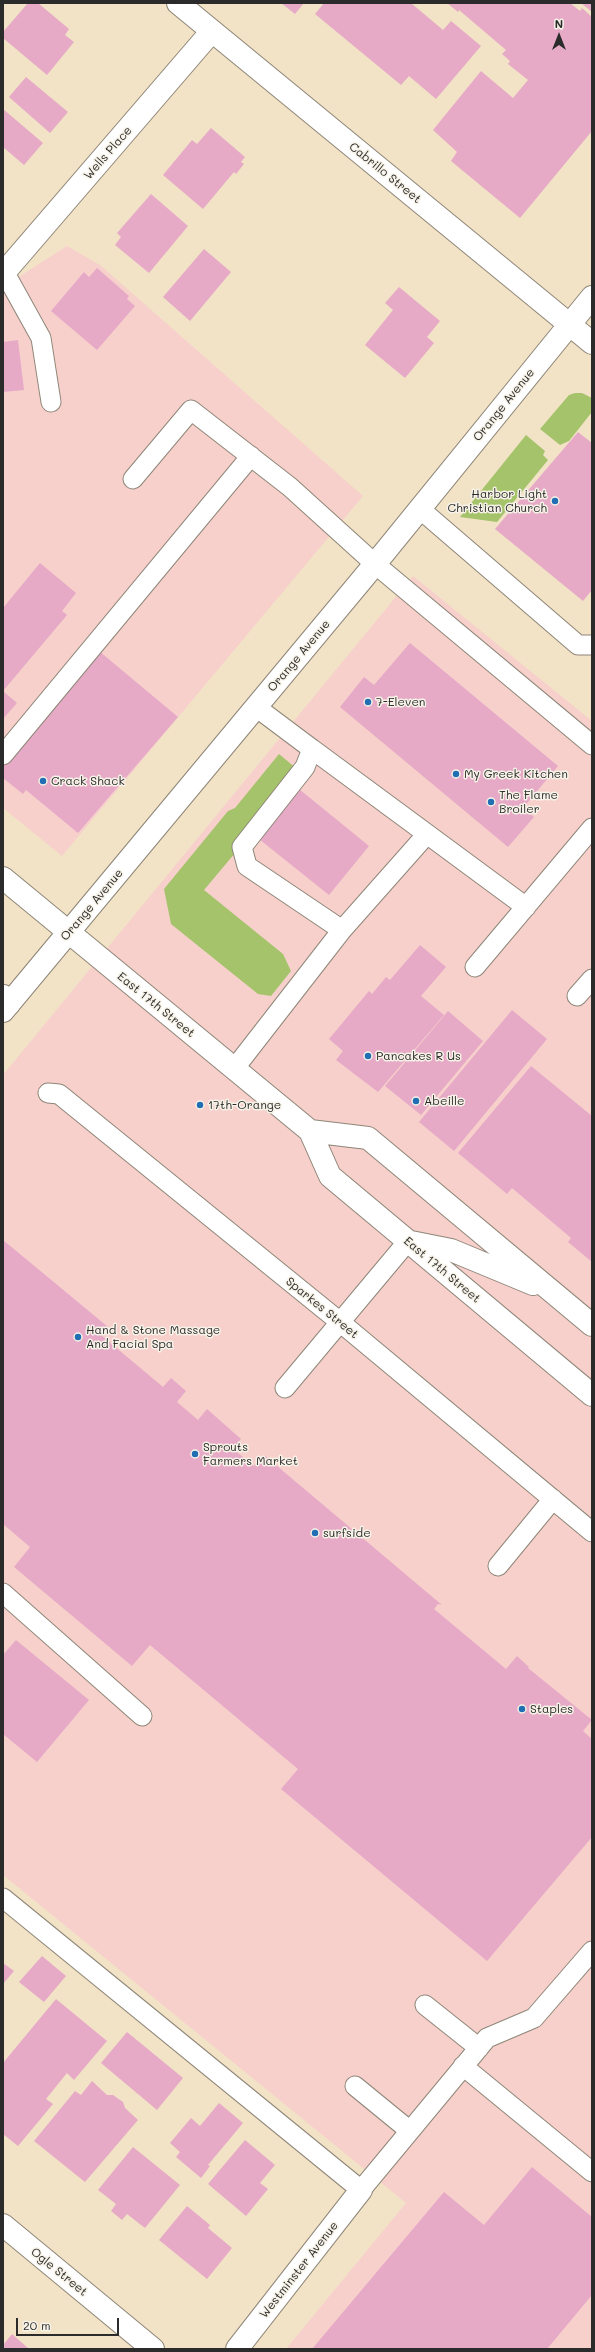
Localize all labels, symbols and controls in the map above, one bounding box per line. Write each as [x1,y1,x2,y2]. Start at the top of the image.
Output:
north arrow [539,16,579,56]
text: N [555,16,563,31]
street label: Wells Place [81,123,135,183]
street label: Cabrillo Street [346,140,424,206]
street label: Orange Avenue [470,366,538,444]
place label: Harbor Light Christian Church [447,487,547,515]
marker: Harbor Light Christian Church [550,496,560,506]
street label: Orange Avenue [265,617,333,695]
place label: 7-Eleven [376,695,425,709]
marker: 7-Eleven [363,697,373,707]
place label: My Greek Kitchen [464,767,568,781]
marker: My Greek Kitchen [451,769,461,779]
place label: Crack Shack [51,774,125,788]
marker: Crack Shack [38,776,48,786]
place label: The Flame Broiler [499,788,558,816]
marker: The Flame Broiler [486,797,496,807]
street label: Orange Avenue [58,866,126,944]
street label: East 17th Street [114,969,198,1041]
place label: Pancakes R Us [376,1049,461,1063]
marker: Pancakes R Us [363,1051,373,1061]
place label: Abeille [424,1094,464,1108]
marker: Abeille [411,1096,421,1106]
place label: 17th-Orange [208,1098,281,1112]
marker: 17th-Orange [195,1100,205,1110]
street label: East 17th Street [401,1234,483,1306]
street label: Sparkes Street [283,1274,361,1342]
place label: Hand & Stone Massage And Facial Spa [86,1323,220,1351]
marker: Hand & Stone Massage And Facial Spa [73,1332,83,1342]
place label: Sprouts Farmers Market [203,1440,298,1468]
marker: Sprouts Farmers Market [190,1449,200,1459]
place label: surfside [323,1526,371,1540]
marker: surfside [310,1528,320,1538]
place label: Staples [530,1702,573,1716]
marker: Staples [517,1704,527,1714]
street label: Westminster Avenue [257,2219,341,2321]
street label: Ogle Street [28,2245,90,2299]
scale bar [18,2310,121,2336]
text: 20 m [23,2317,51,2333]

